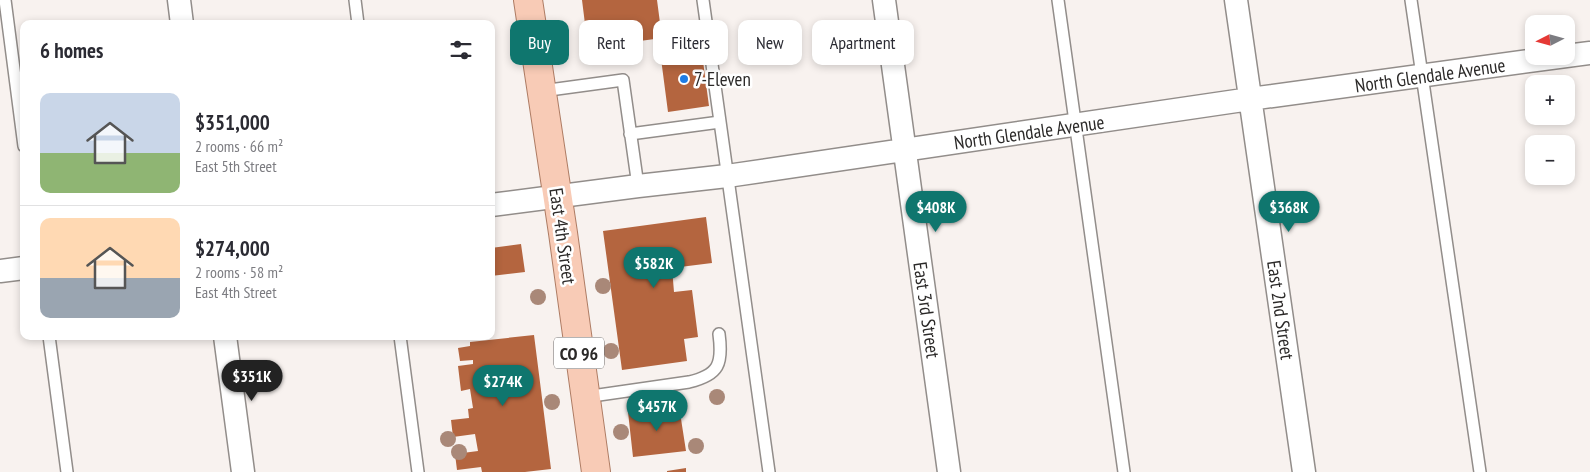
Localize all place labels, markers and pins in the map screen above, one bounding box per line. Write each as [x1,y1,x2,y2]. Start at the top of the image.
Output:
place label: 7-Eleven [694,67,751,91]
marker: 7-Eleven [678,73,690,85]
pin: $408K [901,190,971,233]
pin: $368K [1254,190,1324,233]
pin: $582K [619,246,689,289]
pin: $351K [217,360,287,402]
pin: $274K [468,364,538,407]
pin: $457K [622,390,692,432]

